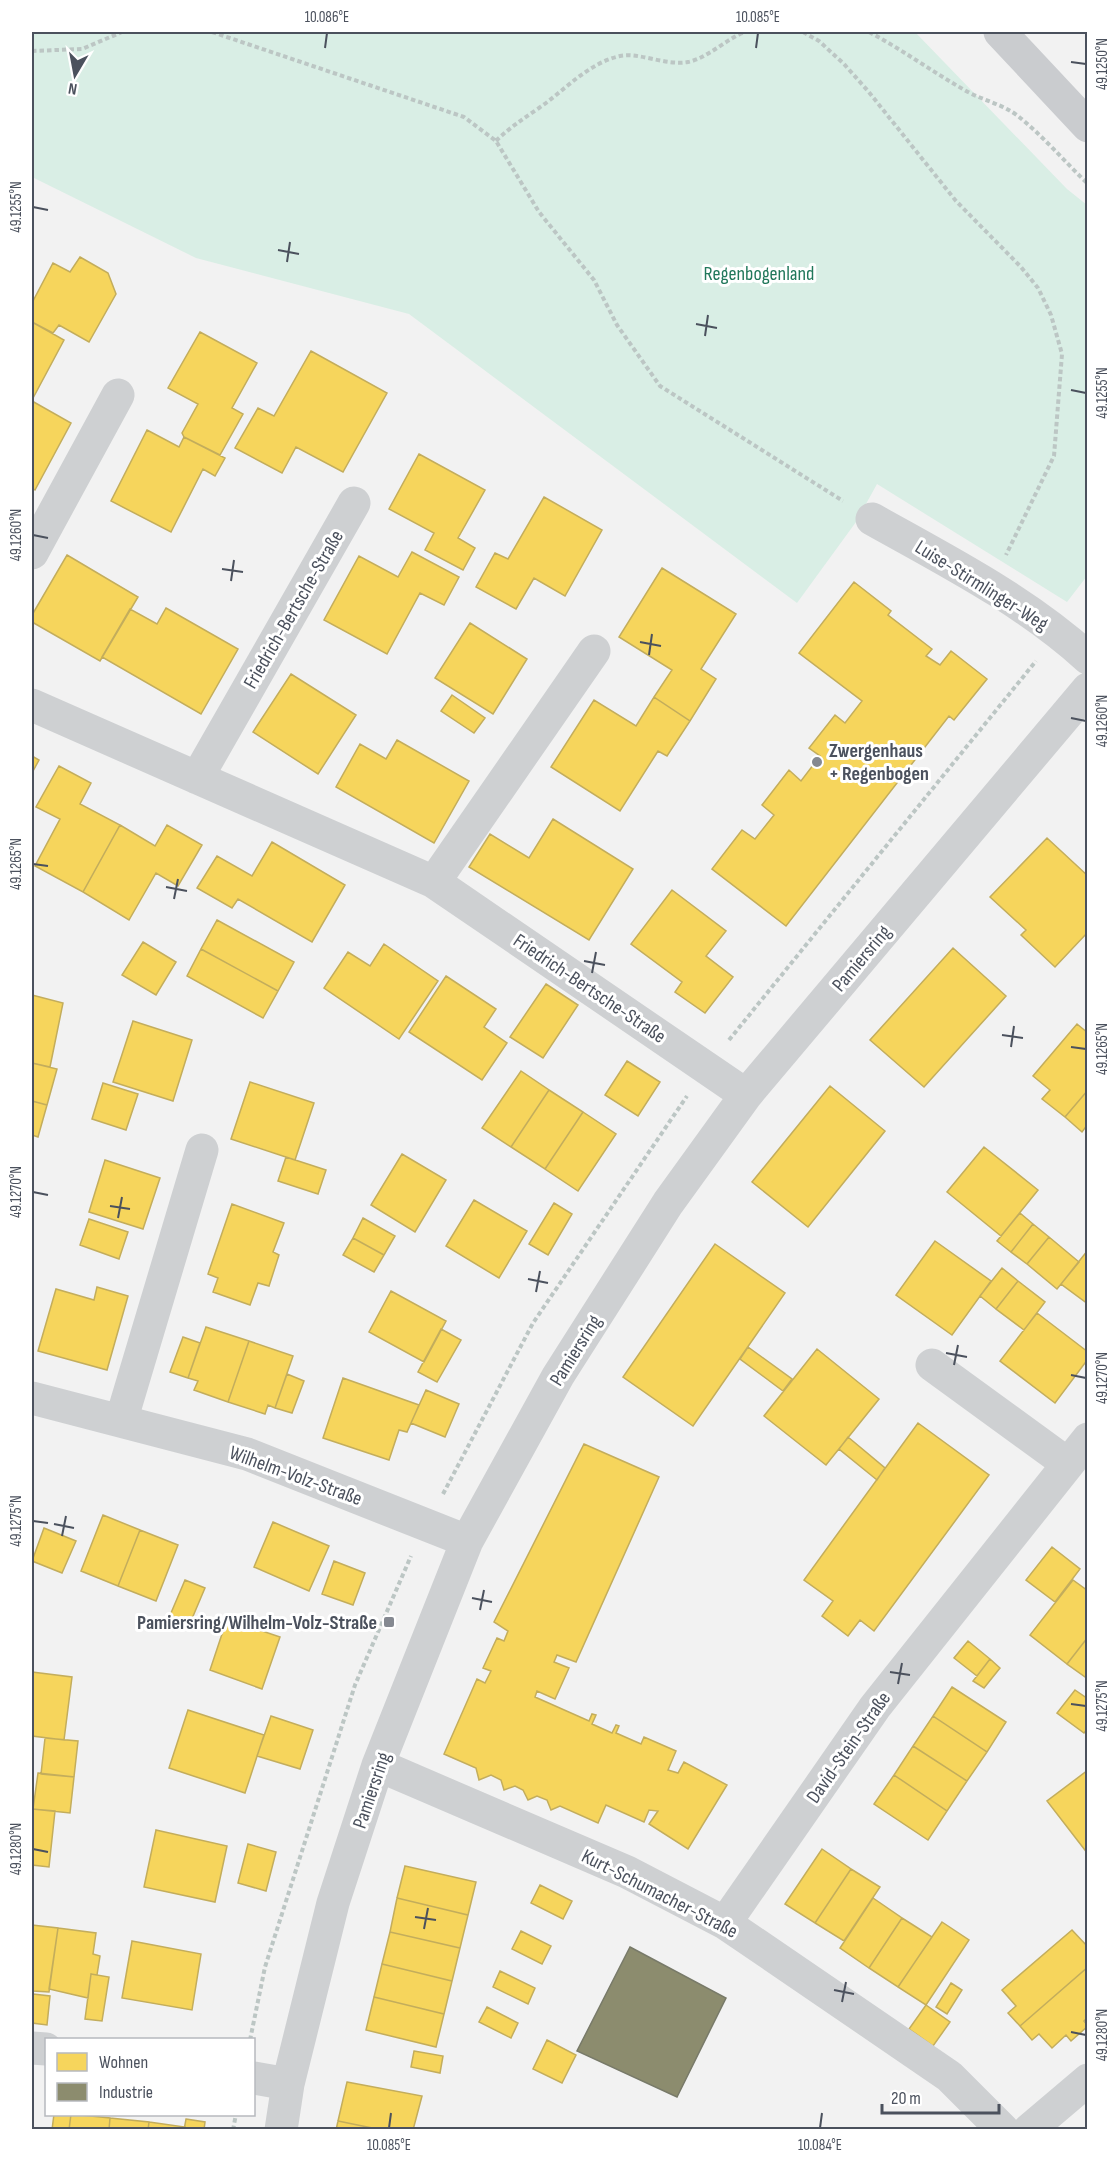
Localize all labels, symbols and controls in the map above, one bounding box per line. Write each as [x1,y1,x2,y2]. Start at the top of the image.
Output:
text: 10.086°E [305,8,349,27]
text: 10.085°E [736,8,780,27]
text: 49.1250°N [1093,38,1112,90]
north arrow [45,45,105,105]
text: N [67,78,79,98]
text: 49.1255°N [7,181,26,233]
park label: Regenbogenland [704,262,814,286]
text: 49.1255°N [1093,367,1112,419]
text: 49.1260°N [7,509,26,561]
street label: Friedrich-Bertsche-Straße [239,526,349,693]
street label: Luise-Stirmlinger-Weg [910,535,1052,636]
text: 49.1260°N [1093,695,1112,747]
place label: Zwergenhaus + Regenbogen [829,739,929,786]
marker: Zwergenhaus + Regenbogen [810,755,824,769]
text: 49.1265°N [7,838,26,890]
street label: Pamiersring [827,921,896,997]
street label: Friedrich-Bertsche-Straße [509,929,670,1049]
text: 49.1265°N [1093,1023,1112,1075]
text: 49.1270°N [7,1166,26,1218]
street label: Pamiersring [545,1311,607,1390]
text: 49.1270°N [1093,1352,1112,1404]
street label: Wilhelm-Volz-Straße [226,1441,365,1511]
text: 49.1275°N [7,1495,26,1547]
place label: Pamiersring/Wilhelm-Volz-Straße [137,1611,377,1635]
marker: Pamiersring/Wilhelm-Volz-Straße [382,1615,396,1629]
text: 49.1275°N [1093,1680,1112,1732]
street label: David-Stein-Straße [802,1687,896,1808]
street label: Pamiersring [348,1749,396,1832]
text: 49.1280°N [7,1823,26,1875]
street label: Kurt-Schumacher-Straße [577,1844,742,1944]
text: 49.1280°N [1093,2009,1112,2061]
legend [45,2038,255,2116]
text: Wohnen [99,2052,148,2073]
scale bar [882,2077,999,2115]
text: Industrie [99,2082,153,2103]
text: 20 m [891,2088,921,2109]
text: 10.085°E [367,2136,411,2155]
text: 10.084°E [798,2136,842,2155]

